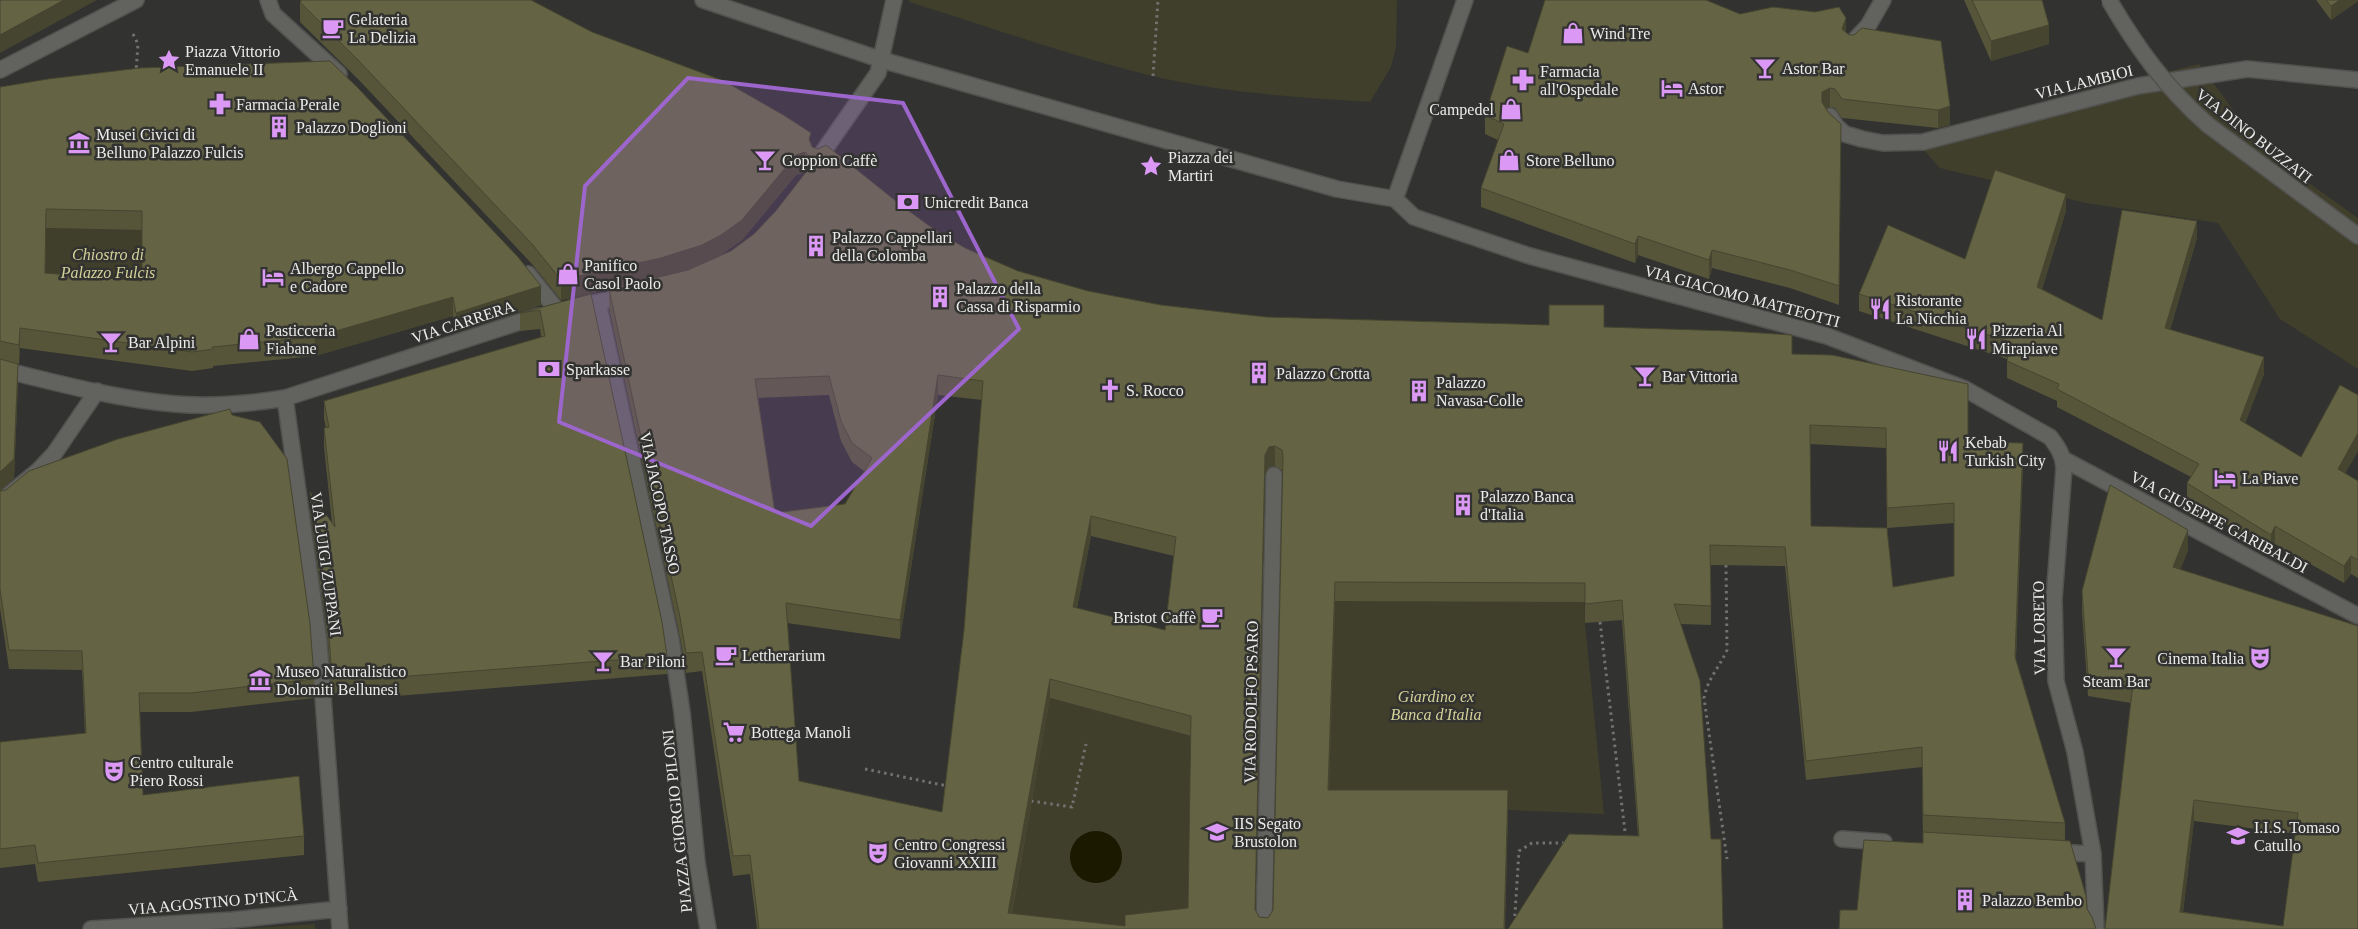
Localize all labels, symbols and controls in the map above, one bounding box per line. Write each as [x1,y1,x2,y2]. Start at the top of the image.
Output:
place label: Gelateria La Delizia [349,11,416,46]
cafe icon: Gelateria La Delizia [320,15,346,41]
shop icon: Wind Tre [1560,20,1586,46]
place label: Wind Tre [1590,25,1650,42]
place label: Piazza Vittorio Emanuele II [185,43,280,78]
place icon: Piazza Vittorio Emanuele II [156,47,182,73]
bar icon: Astor Bar [1752,55,1778,81]
place label: Astor Bar [1782,60,1845,77]
street label: VIA LAMBIOI [2033,62,2135,102]
place label: Farmacia all'Ospedale [1540,63,1618,99]
pharmacy icon: Farmacia all'Ospedale [1510,67,1536,93]
hotel icon: Astor [1659,75,1685,101]
place label: Astor [1688,80,1724,97]
street label: VIA DINO BUZZATI [2193,86,2315,186]
pharmacy icon: Farmacia Perale [207,91,233,117]
place label: Farmacia Perale [236,96,340,113]
shop icon: Campedel [1498,96,1524,122]
place label: Campedel [1429,101,1495,119]
building icon: Palazzo Doglioni [266,114,292,140]
place label: Palazzo Doglioni [296,119,407,137]
place label: Musei Civici di Belluno Palazzo Fulcis [96,126,244,161]
museum icon: Musei Civici di Belluno Palazzo Fulcis [66,130,92,156]
bar icon: Goppion Caffè [752,147,778,173]
shop icon: Store Belluno [1496,147,1522,173]
place label: Piazza dei Martiri [1168,149,1234,184]
place label: Goppion Caffè [782,152,877,170]
place label: Store Belluno [1526,152,1614,169]
place icon: Piazza dei Martiri [1138,153,1164,179]
bank icon: Unicredit Banca [895,189,921,215]
place label: Unicredit Banca [924,194,1028,211]
place label: Palazzo Cappellari della Colomba [832,229,953,264]
building icon: Palazzo Cappellari della Colomba [803,233,829,259]
park label: Chiostro di Palazzo Fulcis [60,246,155,281]
place label: Panifico Casol Paolo [584,257,661,292]
place label: Albergo Cappello e Cadore [290,260,404,295]
shop icon: Panifico Casol Paolo [555,261,581,287]
street label: VIA GIACOMO MATTEOTTI [1642,262,1842,330]
hotel icon: Albergo Cappello e Cadore [260,264,286,290]
place label: Palazzo della Cassa di Risparmio [956,280,1080,316]
building icon: Palazzo della Cassa di Risparmio [927,284,953,310]
place label: Ristorante La Nicchia [1896,292,1967,327]
restaurant icon: Ristorante La Nicchia [1867,296,1893,322]
street label: VIA CARRERA [409,297,517,347]
place label: Pasticceria Fiabane [266,322,335,357]
place label: Pizzeria Al Mirapiave [1992,322,2063,358]
shop icon: Pasticceria Fiabane [236,326,262,352]
restaurant icon: Pizzeria Al Mirapiave [1963,326,1989,352]
bar icon: Bar Alpini [98,329,124,355]
place label: Bar Alpini [128,334,196,352]
bank icon: Sparkasse [536,356,562,382]
building icon: Palazzo Crotta [1246,360,1272,386]
place label: Sparkasse [566,361,630,379]
bar icon: Bar Vittoria [1632,363,1658,389]
place label: Palazzo Crotta [1276,365,1370,382]
place label: Bar Vittoria [1662,368,1738,385]
place label: Palazzo Navasa-Colle [1436,374,1523,409]
church icon: S. Rocco [1097,377,1123,403]
building icon: Palazzo Navasa-Colle [1406,378,1432,404]
place label: S. Rocco [1126,382,1184,399]
street label: VIA JACOPO TASSO [637,430,683,576]
place label: Kebab Turkish City [1965,434,2046,470]
restaurant icon: Kebab Turkish City [1935,438,1961,464]
hotel icon: La Piave [2212,465,2238,491]
street label: VIA GIUSEPPE GARIBALDI [2127,468,2311,576]
place label: La Piave [2242,470,2298,487]
place label: Palazzo Banca d'Italia [1480,488,1574,523]
street label: VIA LUIGI ZUPPANI [307,491,345,637]
building icon: Palazzo Banca d'Italia [1450,492,1476,518]
street label: VIA LORETO [2030,581,2048,675]
cafe icon: Bristot Caffè [1199,604,1225,630]
place label: Bristot Caffè [1113,609,1196,626]
street label: VIA RODOLFO PSARO [1241,621,1261,783]
cafe icon: Lettherarium [713,642,739,668]
bar icon: Steam Bar [2103,644,2129,670]
theatre icon: Cinema Italia [2247,645,2273,671]
place label: Lettherarium [742,647,826,664]
bar icon: Bar Piloni [590,648,616,674]
place label: Cinema Italia [2157,650,2244,667]
place label: Bar Piloni [620,653,686,670]
place label: Museo Naturalistico Dolomiti Bellunesi [276,663,406,698]
museum icon: Museo Naturalistico Dolomiti Bellunesi [247,667,273,693]
place label: Steam Bar [2082,673,2150,690]
park label: Giardino ex Banca d'Italia [1391,688,1481,723]
supermarket icon: Bottega Manoli [721,719,747,745]
place label: Bottega Manoli [751,724,852,742]
street label: PIAZZA GIORGIO PILONI [659,729,695,913]
place label: Centro culturale Piero Rossi [130,754,234,789]
theatre icon: Centro culturale Piero Rossi [101,758,127,784]
place label: IIS Segato Brustolon [1234,815,1301,850]
school or university icon: IIS Segato Brustolon [1204,819,1230,845]
place label: I.I.S. Tomaso Catullo [2254,819,2340,854]
school or university icon: I.I.S. Tomaso Catullo [2225,823,2251,849]
place label: Centro Congressi Giovanni XXIII [894,836,1006,871]
theatre icon: Centro Congressi Giovanni XXIII [865,840,891,866]
street label: VIA AGOSTINO D'INCÀ [127,885,299,918]
building icon: Palazzo Bembo [1952,887,1978,913]
place label: Palazzo Bembo [1982,892,2082,909]

